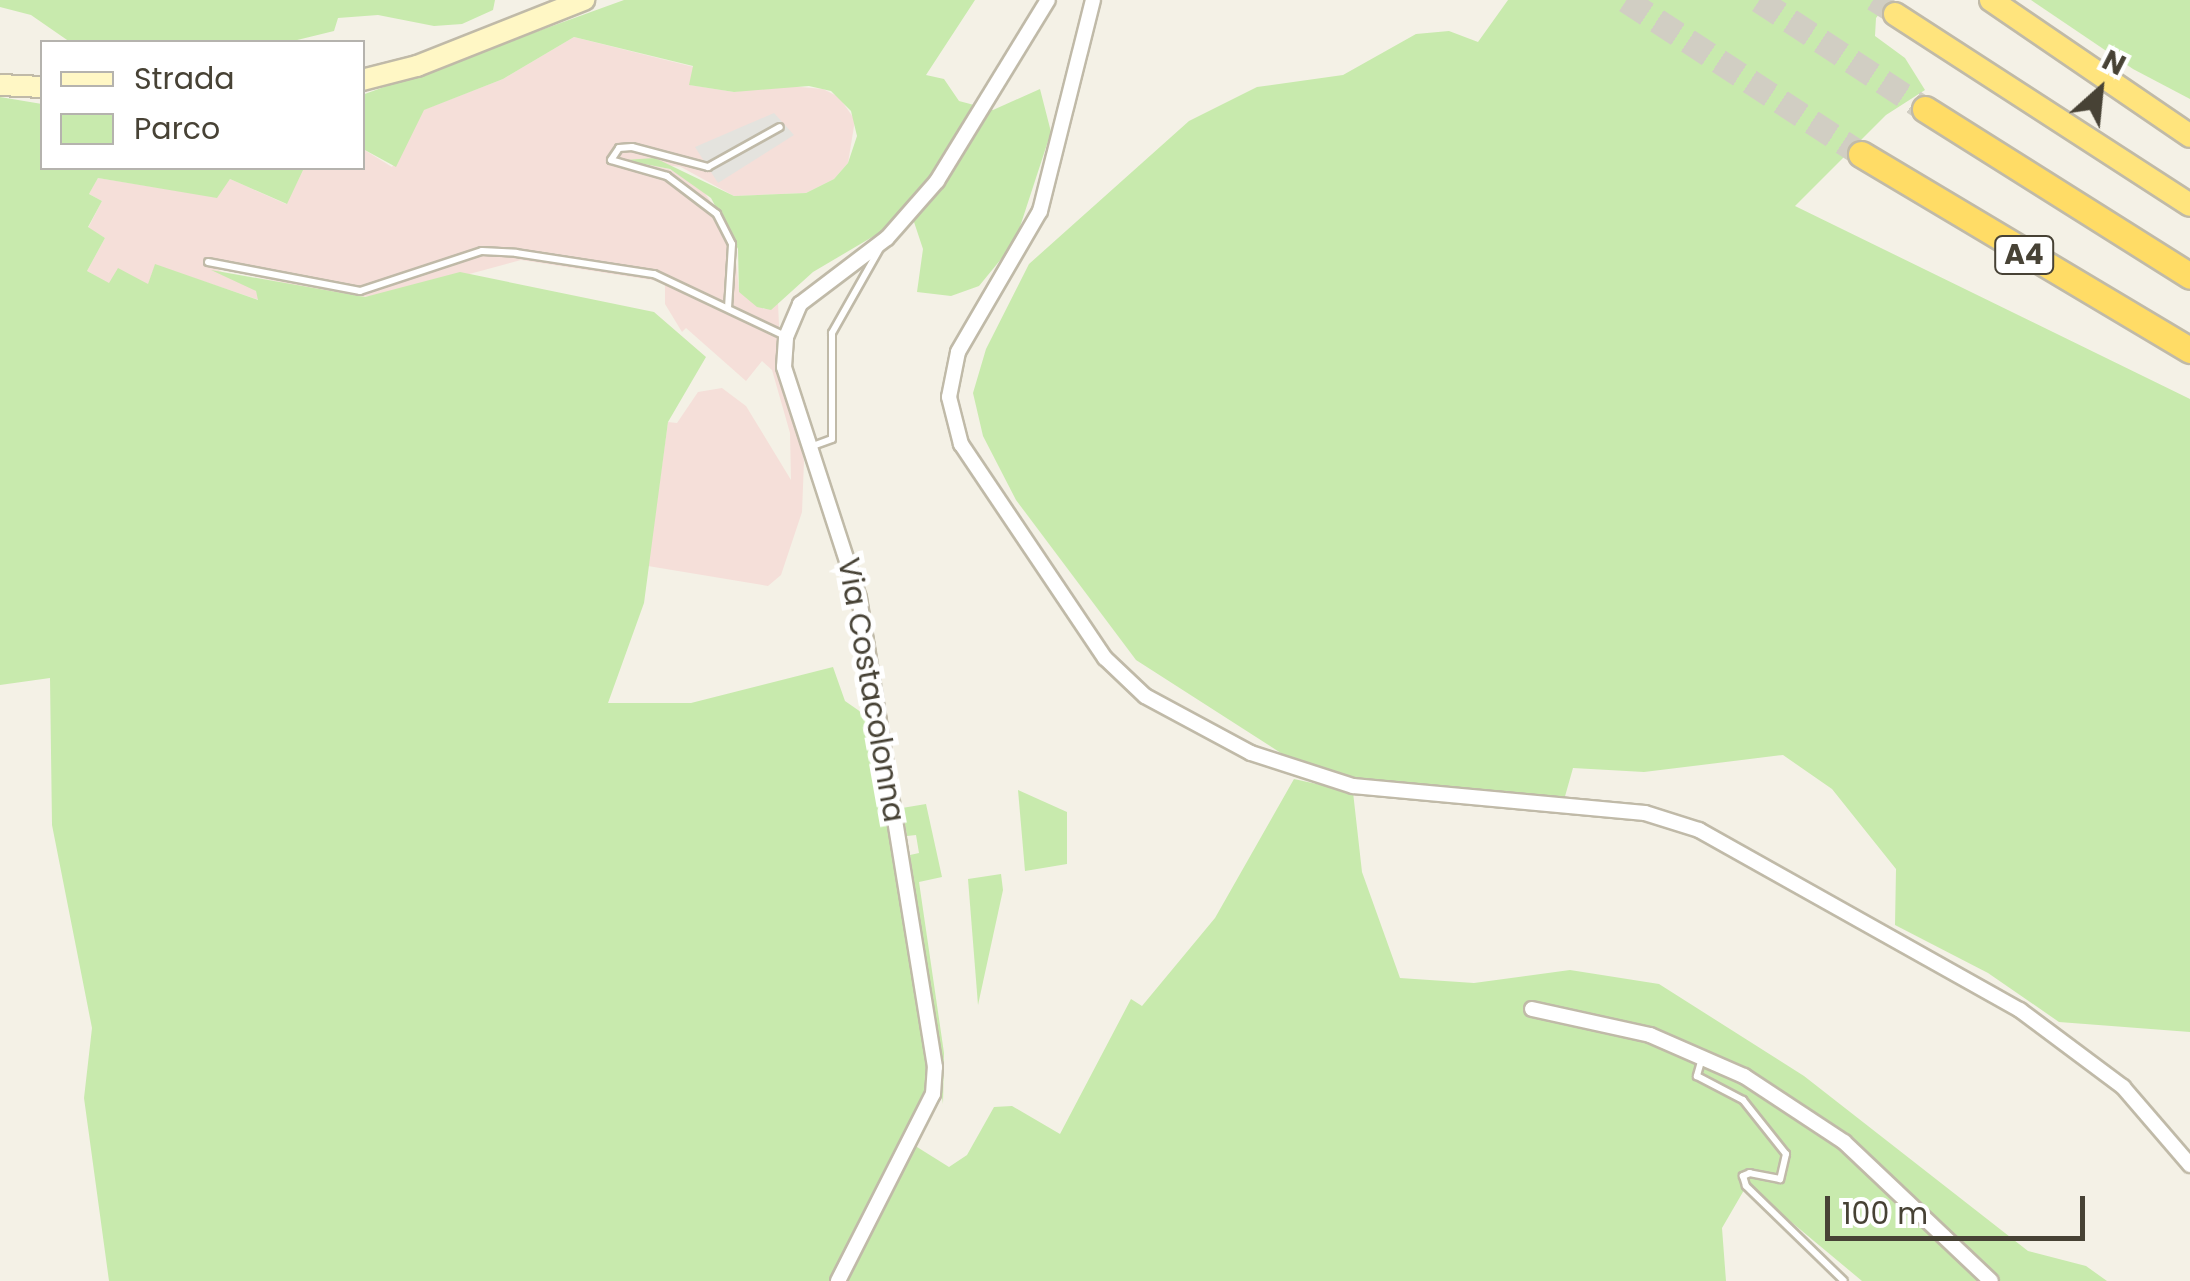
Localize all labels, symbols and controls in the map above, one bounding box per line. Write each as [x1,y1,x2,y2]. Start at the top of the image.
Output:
legend [40,40,365,170]
north arrow [2050,40,2150,140]
text: N [2096,41,2132,85]
text: Strada [134,57,235,100]
text: Parco [134,107,220,150]
road number: A4 [1994,232,2054,278]
street label: Via Costacolonna [830,555,912,825]
scale bar [1830,1176,2090,1238]
text: 100 m [1842,1192,1928,1235]

